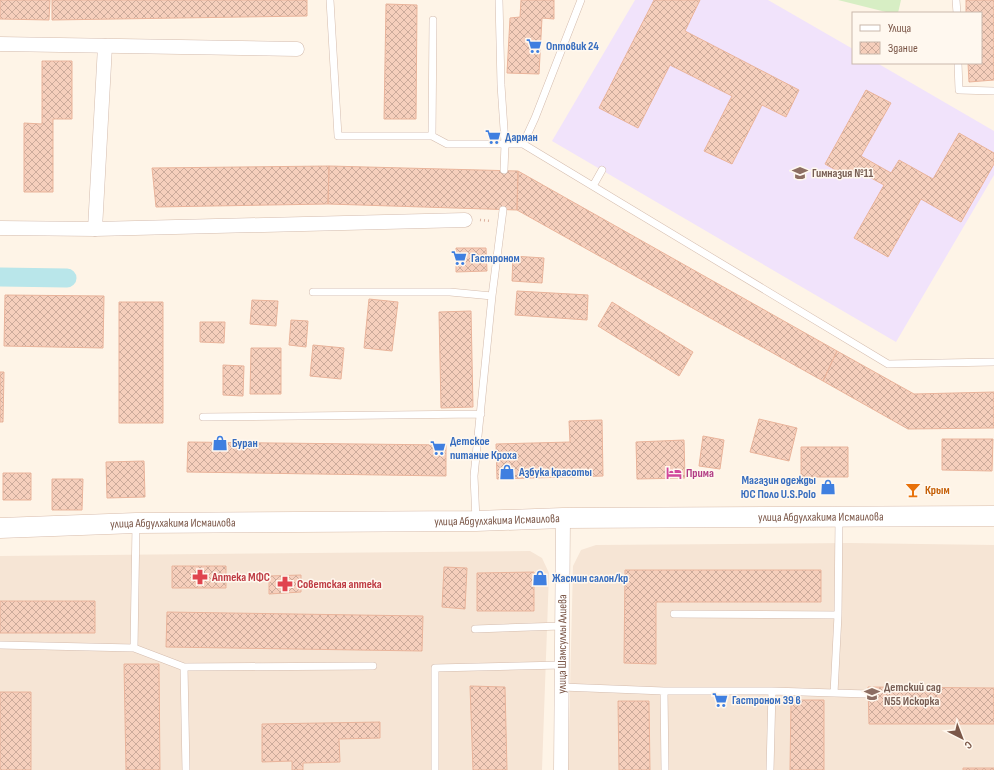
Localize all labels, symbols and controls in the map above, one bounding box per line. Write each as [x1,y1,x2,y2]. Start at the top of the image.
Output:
legend [852,12,982,64]
text: Улица [888,21,912,36]
supermarket icon: Оптовик 24 [525,37,543,55]
place label: Оптовик 24 [546,39,599,54]
text: Здание [888,41,918,56]
supermarket icon: Дарман [484,128,502,146]
place label: Дарман [505,130,538,145]
school or university icon: Гимназия №11 [791,164,809,182]
place label: Гимназия №11 [812,166,873,181]
supermarket icon: Гастроном [450,249,468,267]
place label: Гастроном [471,251,520,266]
shop icon: Буран [211,434,229,452]
place label: Детское питание Кроха [450,434,517,463]
place label: Буран [232,436,258,451]
supermarket icon: Детское питание Кроха [429,439,447,457]
shop icon: Азбука красоты [498,463,516,481]
hotel icon: Прима [665,464,683,482]
place label: Азбука красоты [518,465,592,480]
place label: Прима [686,466,714,481]
place label: Магазин одежды ЮС Поло U.S.Polo [741,473,816,502]
shop icon: Магазин одежды ЮС Поло U.S.Polo [819,478,837,496]
bar icon: Крым [904,481,922,499]
place label: Крым [925,483,950,498]
street label: улица Абдулхакима Исмаилова [758,509,884,525]
street label: улица Абдулхакима Исмаилова [434,511,560,529]
street label: улица Абдулхакима Исмаилова [110,515,236,531]
pharmacy icon: Аптека МФС [191,568,209,586]
shop icon: Жасмин салон/кр [531,569,549,587]
place label: Аптека МФС [211,570,270,585]
place label: Жасмин салон/кр [552,571,628,586]
pharmacy icon: Советская аптека [276,575,294,593]
place label: Советская аптека [297,577,382,592]
street label: улица Шамсуллы Алиева [554,594,570,694]
place label: Детский сад N55 Искорка [884,680,941,709]
school or university icon: Детский сад N55 Искорка [863,685,881,703]
supermarket icon: Гастроном 39 в [711,691,729,709]
place label: Гастроном 39 в [732,693,801,708]
north arrow [942,718,982,758]
text: С [962,738,975,752]

